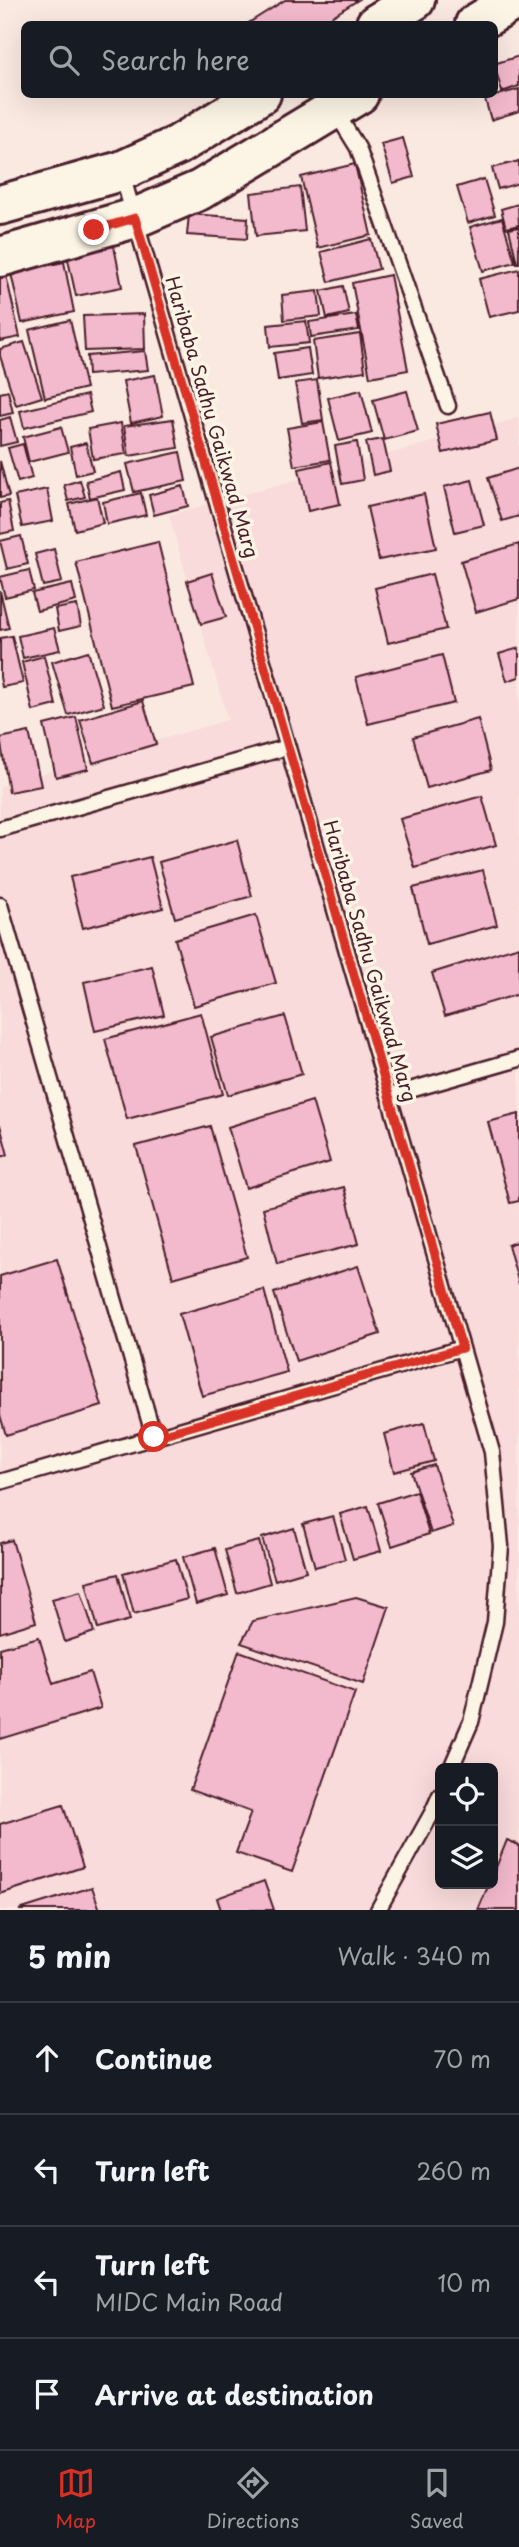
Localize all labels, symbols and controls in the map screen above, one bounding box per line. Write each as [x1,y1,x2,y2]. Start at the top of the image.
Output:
search box [21,21,498,98]
text: Search here [101,40,250,79]
icon: search [45,41,83,79]
route end [78,214,109,245]
street label: Haribaba Sadhu Gaikwad Marg [159,273,267,561]
street label: Haribaba Sadhu Gaikwad Marg [317,817,425,1105]
route start [138,1421,169,1452]
map controls [435,1763,498,1889]
button: locate [435,1763,498,1826]
button: layers [435,1826,498,1889]
text: 5 min [28,1933,111,1978]
text: Walk · 340 m [338,1938,491,1973]
icon: ahead [28,2039,66,2077]
text: Continue [95,2039,212,2078]
text: 70 m [433,2041,491,2076]
icon: left [28,2151,66,2189]
text: Turn left [95,2151,210,2190]
text: 260 m [416,2153,491,2188]
text: Turn left [95,2245,210,2284]
icon: left [28,2263,66,2301]
text: 10 m [437,2265,491,2300]
text: MIDC Main Road [95,2284,283,2319]
icon: arrive [28,2375,66,2413]
text: Arrive at destination [95,2375,374,2414]
tab: Map [55,2464,96,2534]
tab: Directions [207,2464,299,2534]
tab: Saved [410,2464,464,2534]

